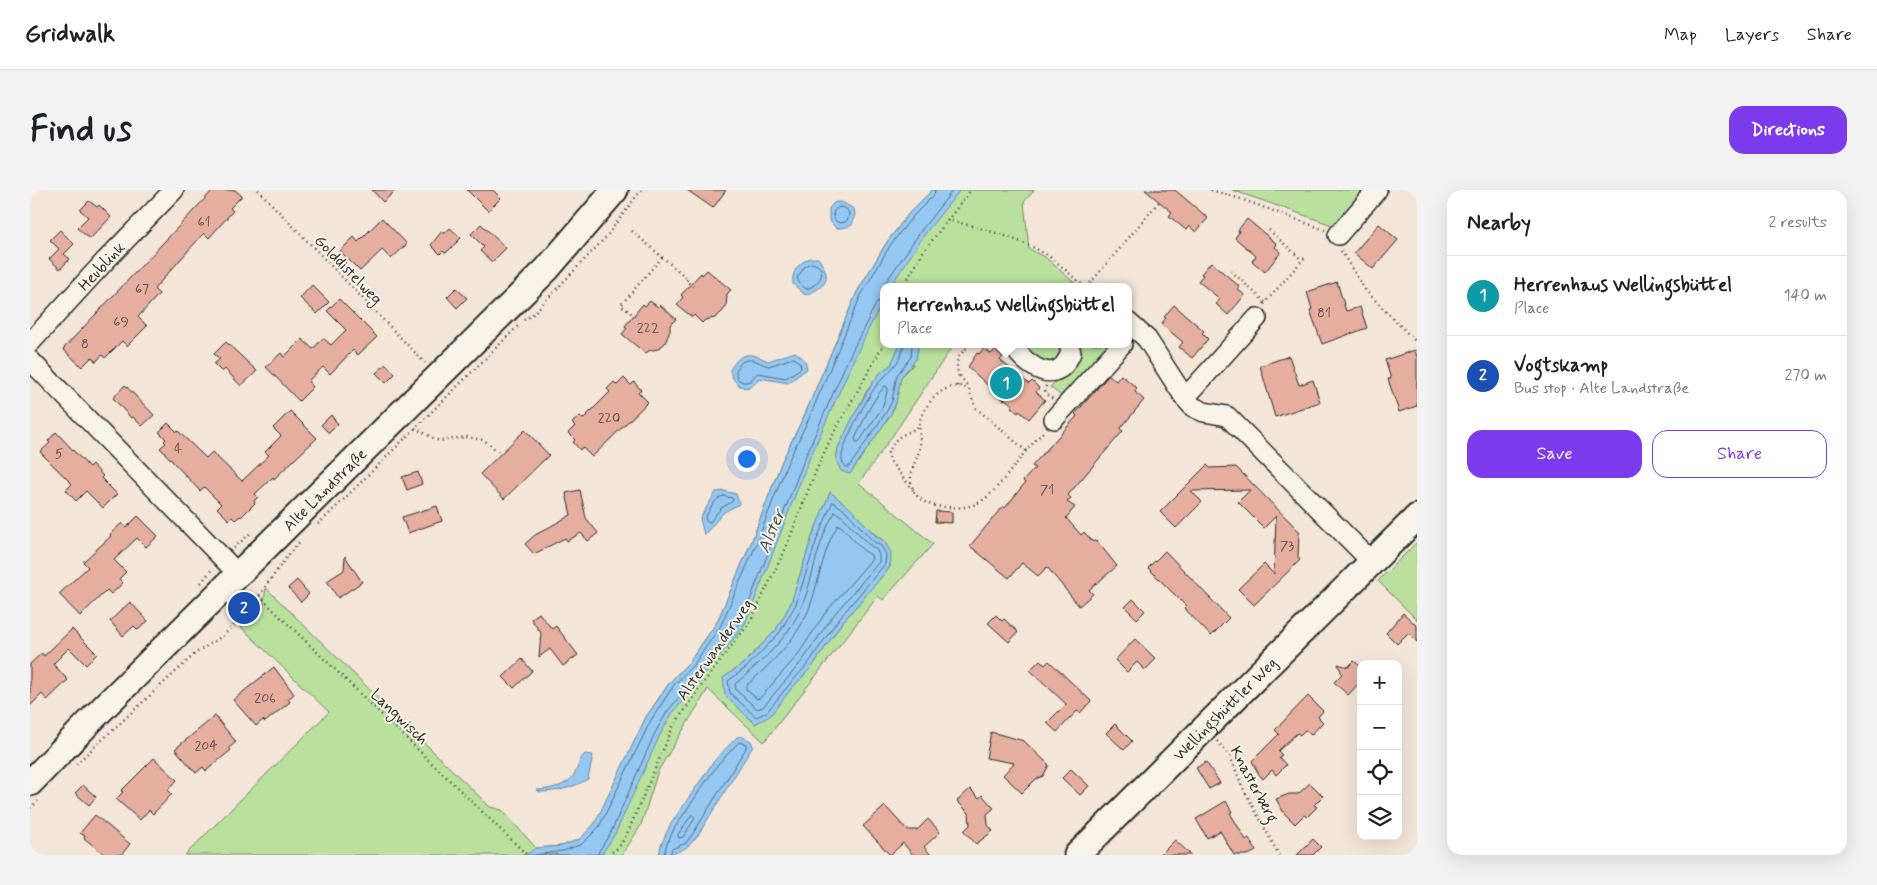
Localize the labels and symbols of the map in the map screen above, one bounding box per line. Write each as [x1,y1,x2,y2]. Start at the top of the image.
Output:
house number: 61 [197,213,211,231]
street label: Golddistelweg [309,231,387,310]
street label: Heublink [74,238,130,296]
house number: 67 [135,280,149,298]
house number: 81 [1317,304,1331,322]
house number: 69 [113,313,129,331]
house number: 222 [637,319,659,337]
house number: 8 [81,335,89,353]
pin: 1 [990,364,1022,402]
house number: 220 [598,409,620,427]
house number: 4 [174,440,182,458]
street label: Alte Landstraße [279,444,372,536]
house number: 5 [55,445,63,463]
your location [734,446,760,472]
house number: 71 [1040,481,1054,499]
water label: Alster [752,504,792,557]
house number: 73 [1280,537,1294,555]
pin: 2 [228,589,260,627]
street label: Alsterwanderweg [672,595,758,705]
street label: Wellingsbüttler Weg [1169,653,1282,766]
street label: Langwisch [365,684,432,751]
house number: 206 [254,689,276,707]
house number: 204 [194,737,218,755]
street label: Knasterberg [1224,743,1283,827]

